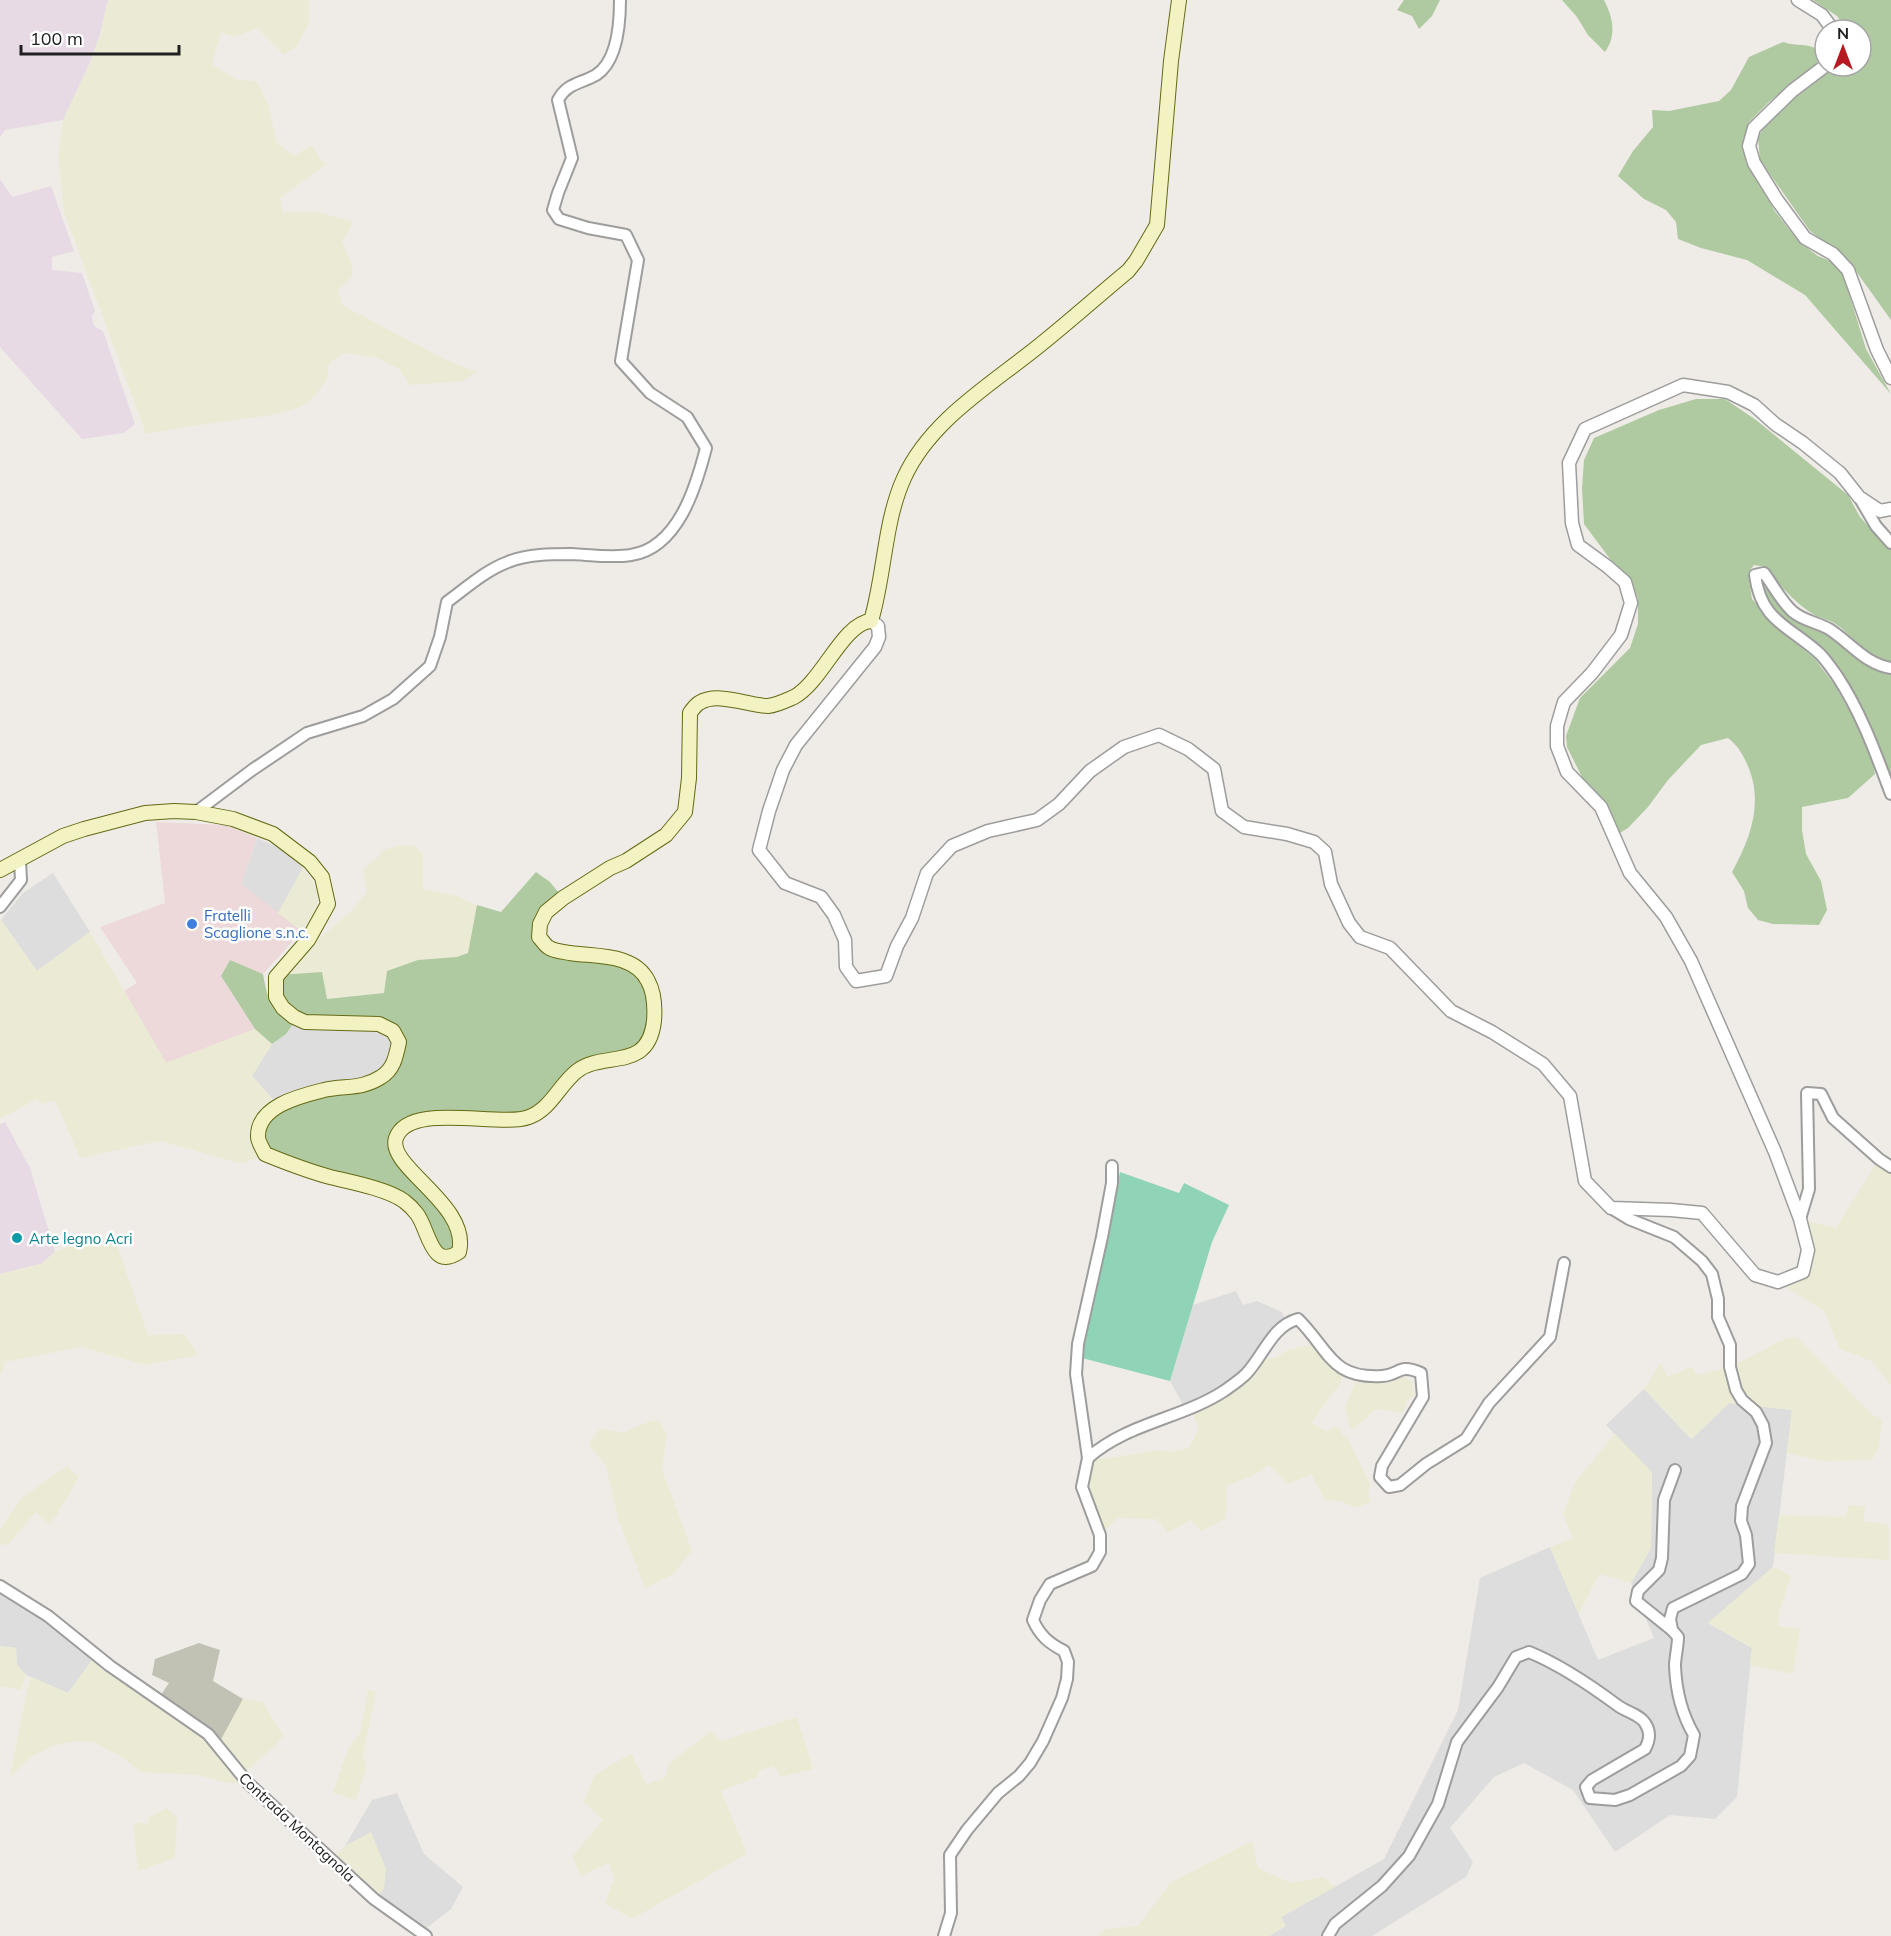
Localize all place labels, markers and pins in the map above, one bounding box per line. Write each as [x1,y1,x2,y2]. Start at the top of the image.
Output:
place label: Fratelli Scaglione s.n.c. [204,906,309,942]
marker: Fratelli Scaglione s.n.c. [185,917,199,931]
place label: Arte legno Acri [29,1229,133,1248]
marker: Arte legno Acri [10,1231,24,1245]

